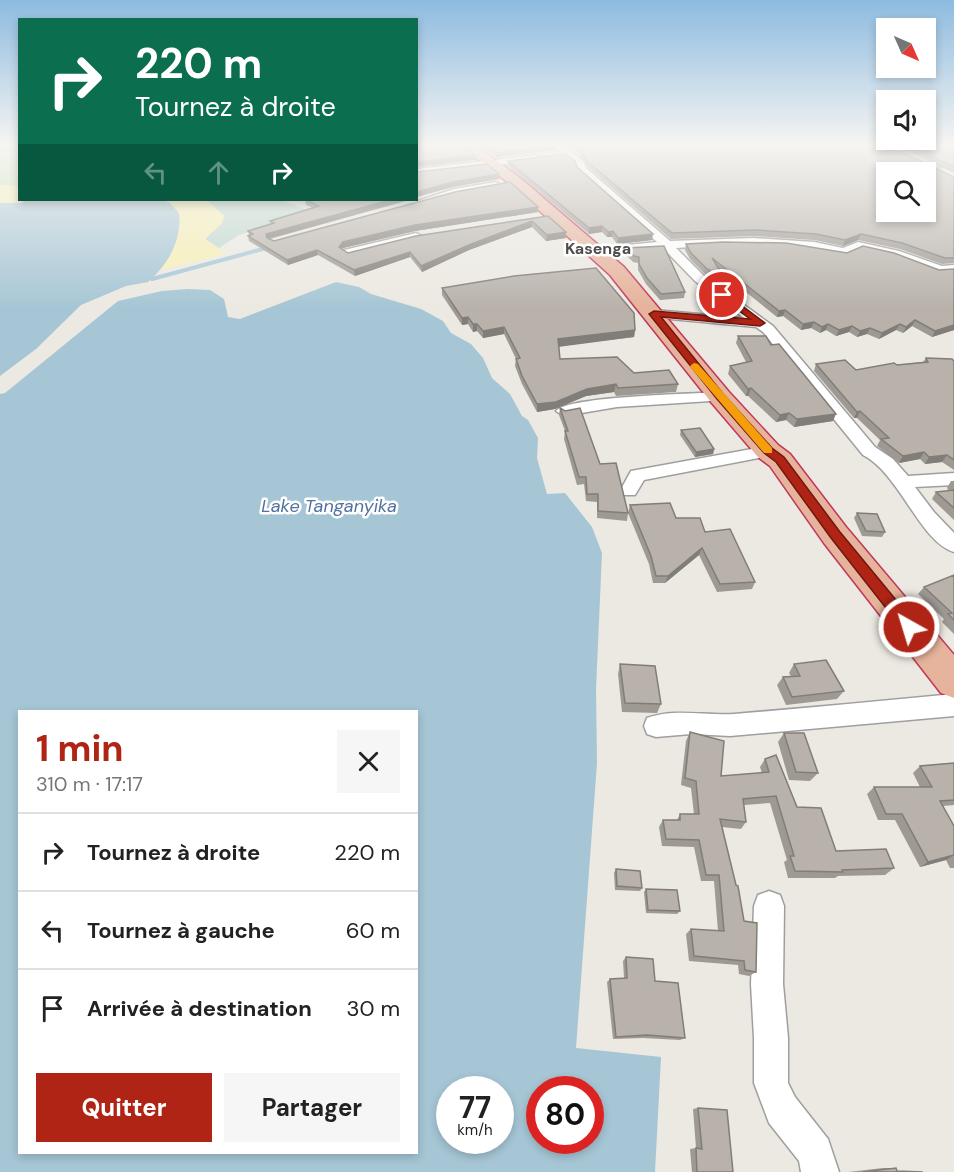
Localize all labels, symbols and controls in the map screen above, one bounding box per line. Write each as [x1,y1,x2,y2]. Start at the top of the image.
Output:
north arrow [876,18,936,78]
map controls [876,18,936,222]
text: 220 m [135,36,262,91]
icon: right [36,42,114,120]
text: Tournez à droite [135,89,336,124]
button: sound [876,90,936,150]
icon: left [139,156,172,189]
icon: ahead [202,156,235,189]
icon: right [265,156,298,189]
button: search [876,162,936,222]
district label: Kasenga [565,238,631,259]
pin [696,269,747,320]
icon: arrive [705,278,738,311]
water label: Lake Tanganyika [261,494,397,518]
position arrow [877,595,941,659]
text: 1 min [36,725,124,772]
button: close [337,730,400,793]
text: 310 m · 17:17 [36,771,143,797]
icon: right [36,836,69,869]
text: Tournez à droite [87,838,260,867]
text: 220 m [334,838,400,867]
icon: left [36,914,69,947]
text: Tournez à gauche [87,916,275,945]
text: 60 m [346,916,400,945]
icon: arrive [36,992,69,1025]
text: Arrivée à destination [87,994,312,1023]
text: 30 m [346,994,400,1023]
button: Quitter [36,1073,212,1142]
button: Partager [224,1073,400,1142]
speed limit sign: 80 [526,1076,604,1154]
text: 77 [459,1088,491,1127]
text: km/h [457,1120,493,1140]

